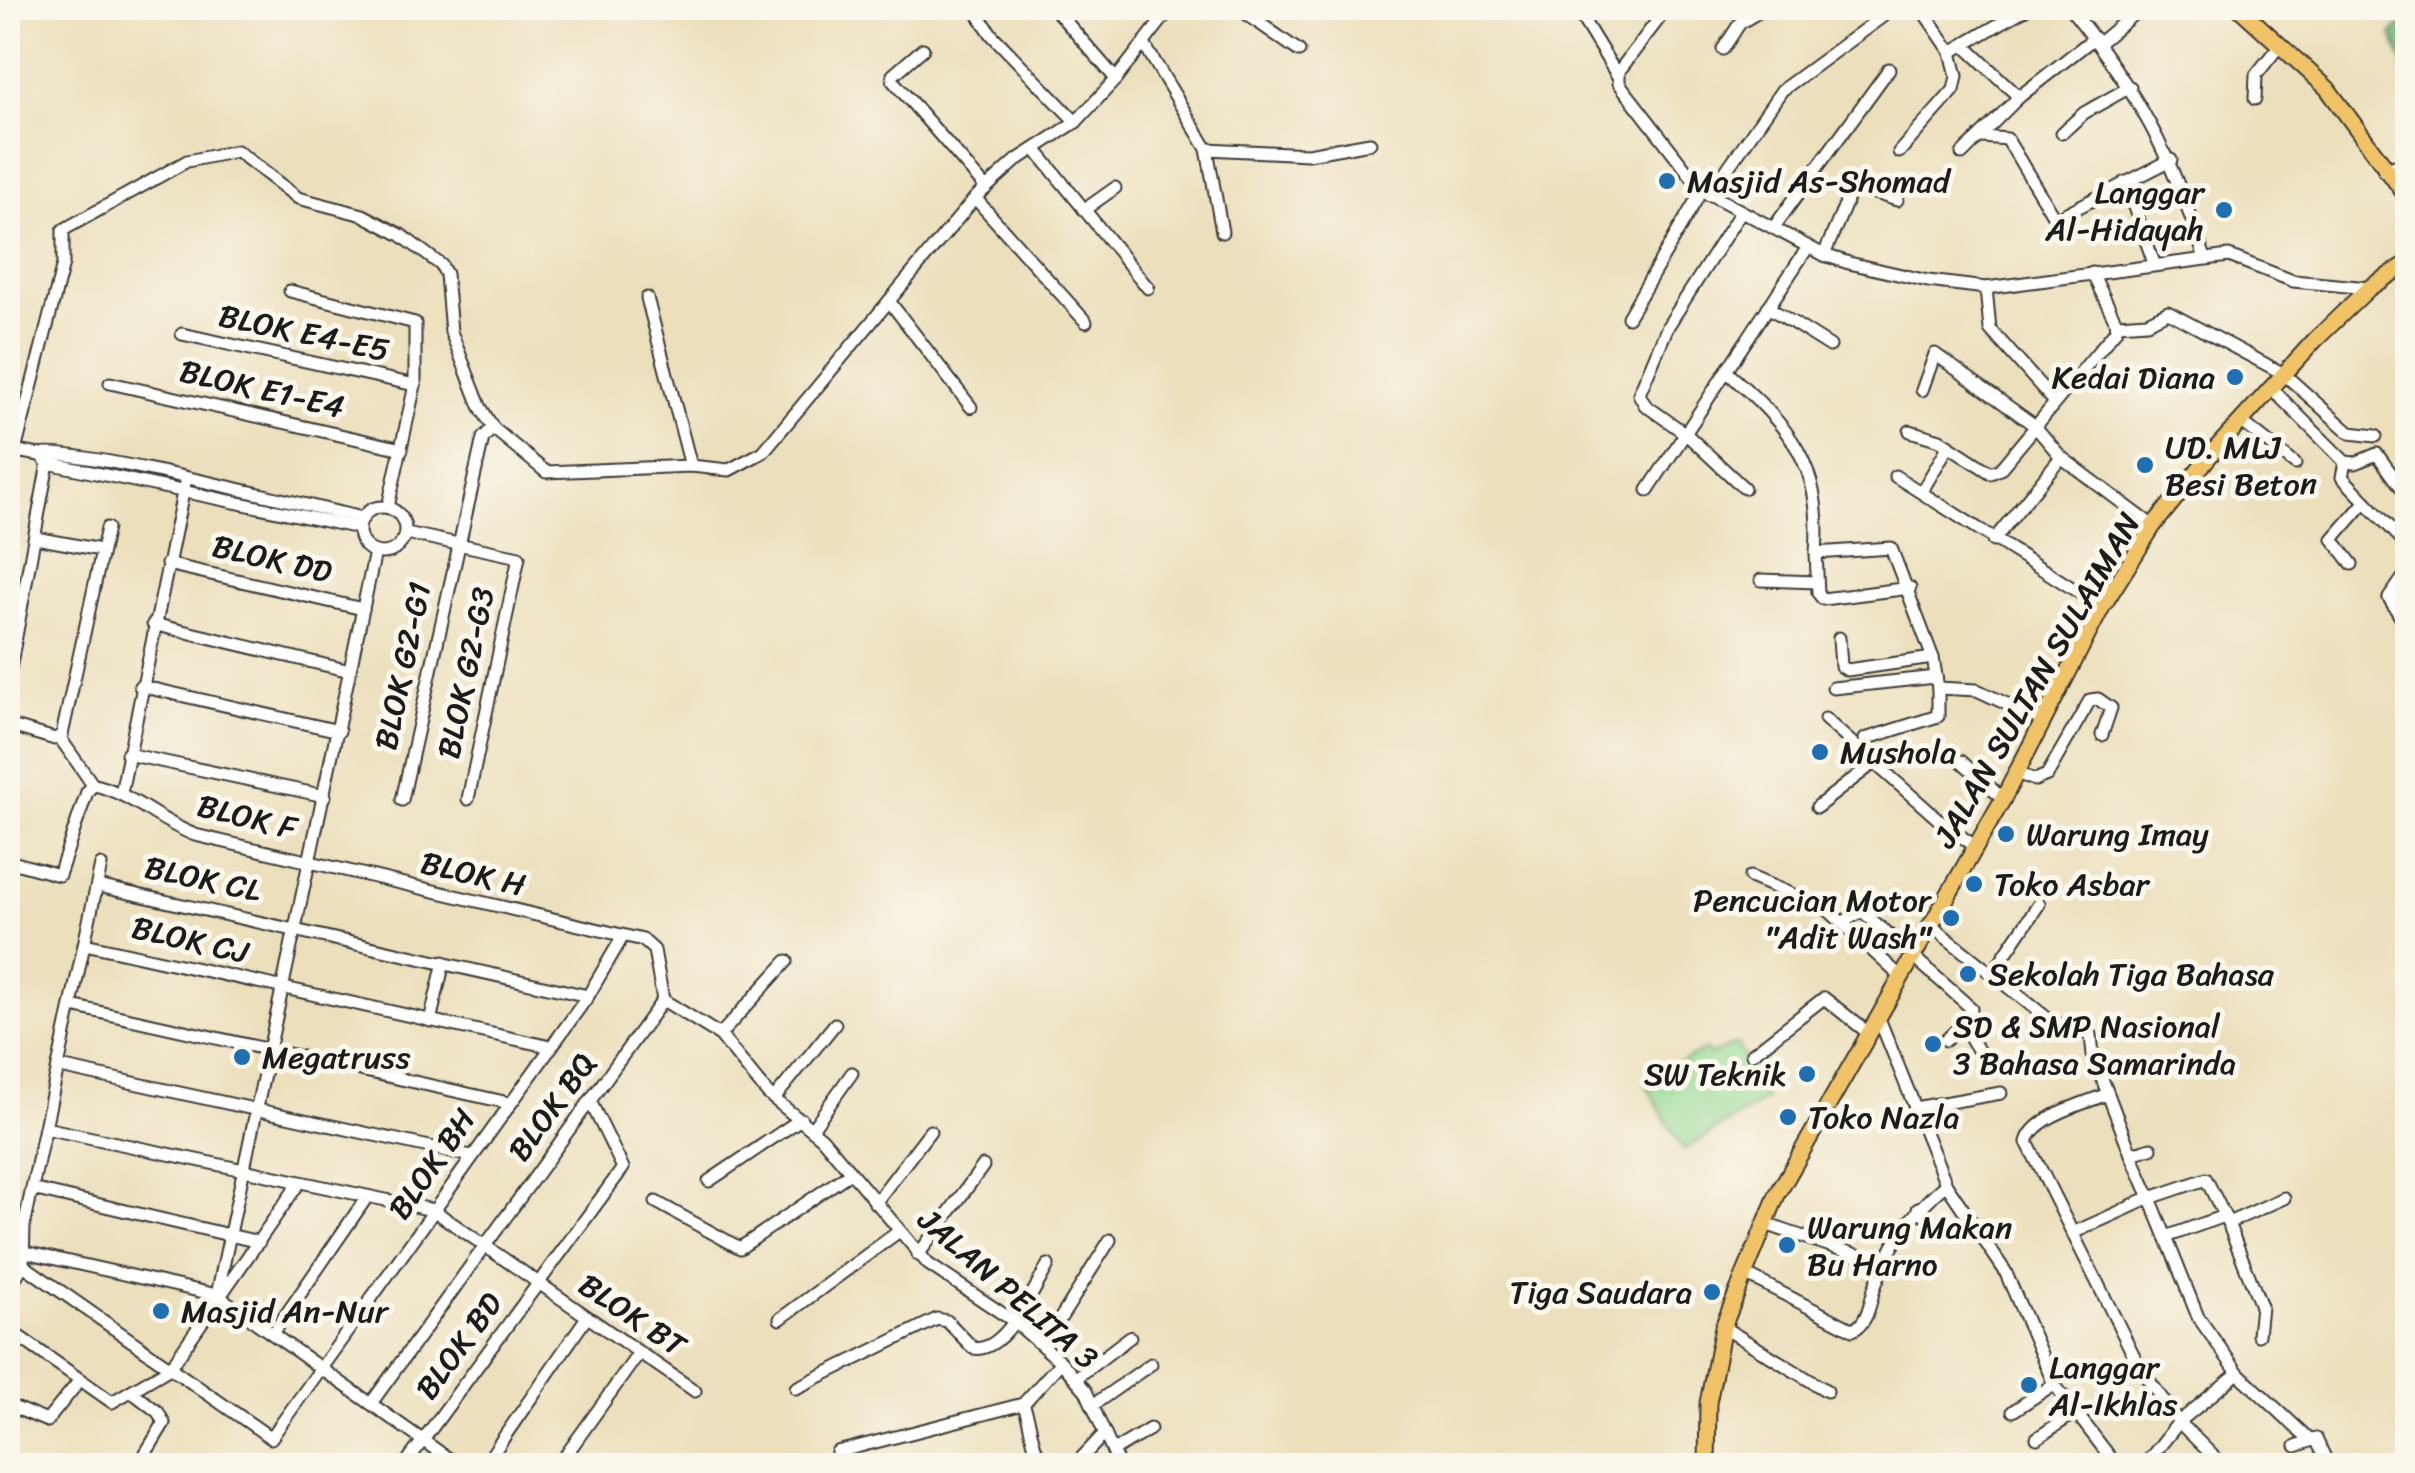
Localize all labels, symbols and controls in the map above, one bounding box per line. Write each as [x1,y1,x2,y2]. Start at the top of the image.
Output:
place label: Masjid As-Shomad [1687,153,1952,210]
place label: Langgar Al-Hidayah [2044,164,2206,258]
marker: Masjid As-Shomad [1656,170,1678,192]
marker: Langgar Al-Hidayah [2213,199,2235,221]
street label: BLOK E4-E5 [213,287,395,379]
street label: BLOK E1-E4 [174,342,350,436]
place label: Kedai Diana [2052,349,2215,406]
marker: Kedai Diana [2224,366,2246,388]
place label: UD. MLJ Besi Beton [2165,419,2317,513]
marker: UD. MLJ Besi Beton [2134,454,2156,476]
street label: JALAN SULTAN SULAIMAN [1917,501,2157,860]
street label: BLOK DD [206,518,338,600]
street label: BLOK G2-G1 [357,577,449,755]
street label: BLOK G2-G3 [420,582,512,764]
place label: Mushola [1840,724,1956,781]
marker: Mushola [1809,741,1831,763]
street label: BLOK F [191,777,304,857]
place label: Warung Imay [2026,806,2209,863]
marker: Warung Imay [1995,823,2017,845]
street label: BLOK H [415,834,531,914]
street label: BLOK CL [139,839,267,919]
place label: Toko Asbar [1994,856,2151,913]
place label: Pencucian Motor "Adit Wash" [1693,872,1933,966]
marker: Toko Asbar [1963,873,1985,895]
street label: BLOK CJ [126,899,255,981]
marker: Pencucian Motor "Adit Wash" [1940,907,1962,929]
place label: Sekolah Tiga Bahasa [1988,946,2275,1003]
marker: Sekolah Tiga Bahasa [1957,963,1979,985]
place label: SD & SMP Nasional 3 Bahasa Samarinda [1953,998,2236,1092]
place label: Megatruss [262,1029,411,1086]
marker: SD & SMP Nasional 3 Bahasa Samarinda [1922,1033,1944,1055]
street label: BLOK BQ [492,1040,612,1174]
marker: Megatruss [231,1046,253,1068]
place label: SW Teknik [1644,1046,1787,1103]
marker: SW Teknik [1796,1063,1818,1085]
place label: Toko Nazla [1808,1089,1960,1146]
street label: BLOK BH [372,1096,492,1232]
marker: Toko Nazla [1777,1106,1799,1128]
street label: JALAN PELITA 3 [903,1193,1112,1385]
place label: Warung Makan Bu Harno [1807,1199,2012,1293]
marker: Warung Makan Bu Harno [1776,1234,1798,1256]
street label: BLOK BT [566,1258,700,1373]
place label: Tiga Saudara [1509,1264,1692,1321]
street label: BLOK BD [400,1280,518,1412]
marker: Tiga Saudara [1701,1281,1723,1303]
place label: Masjid An-Nur [181,1283,390,1340]
marker: Masjid An-Nur [150,1300,172,1322]
place label: Langgar Al-Ikhlas [2048,1339,2178,1433]
marker: Langgar Al-Ikhlas [2018,1374,2040,1396]

